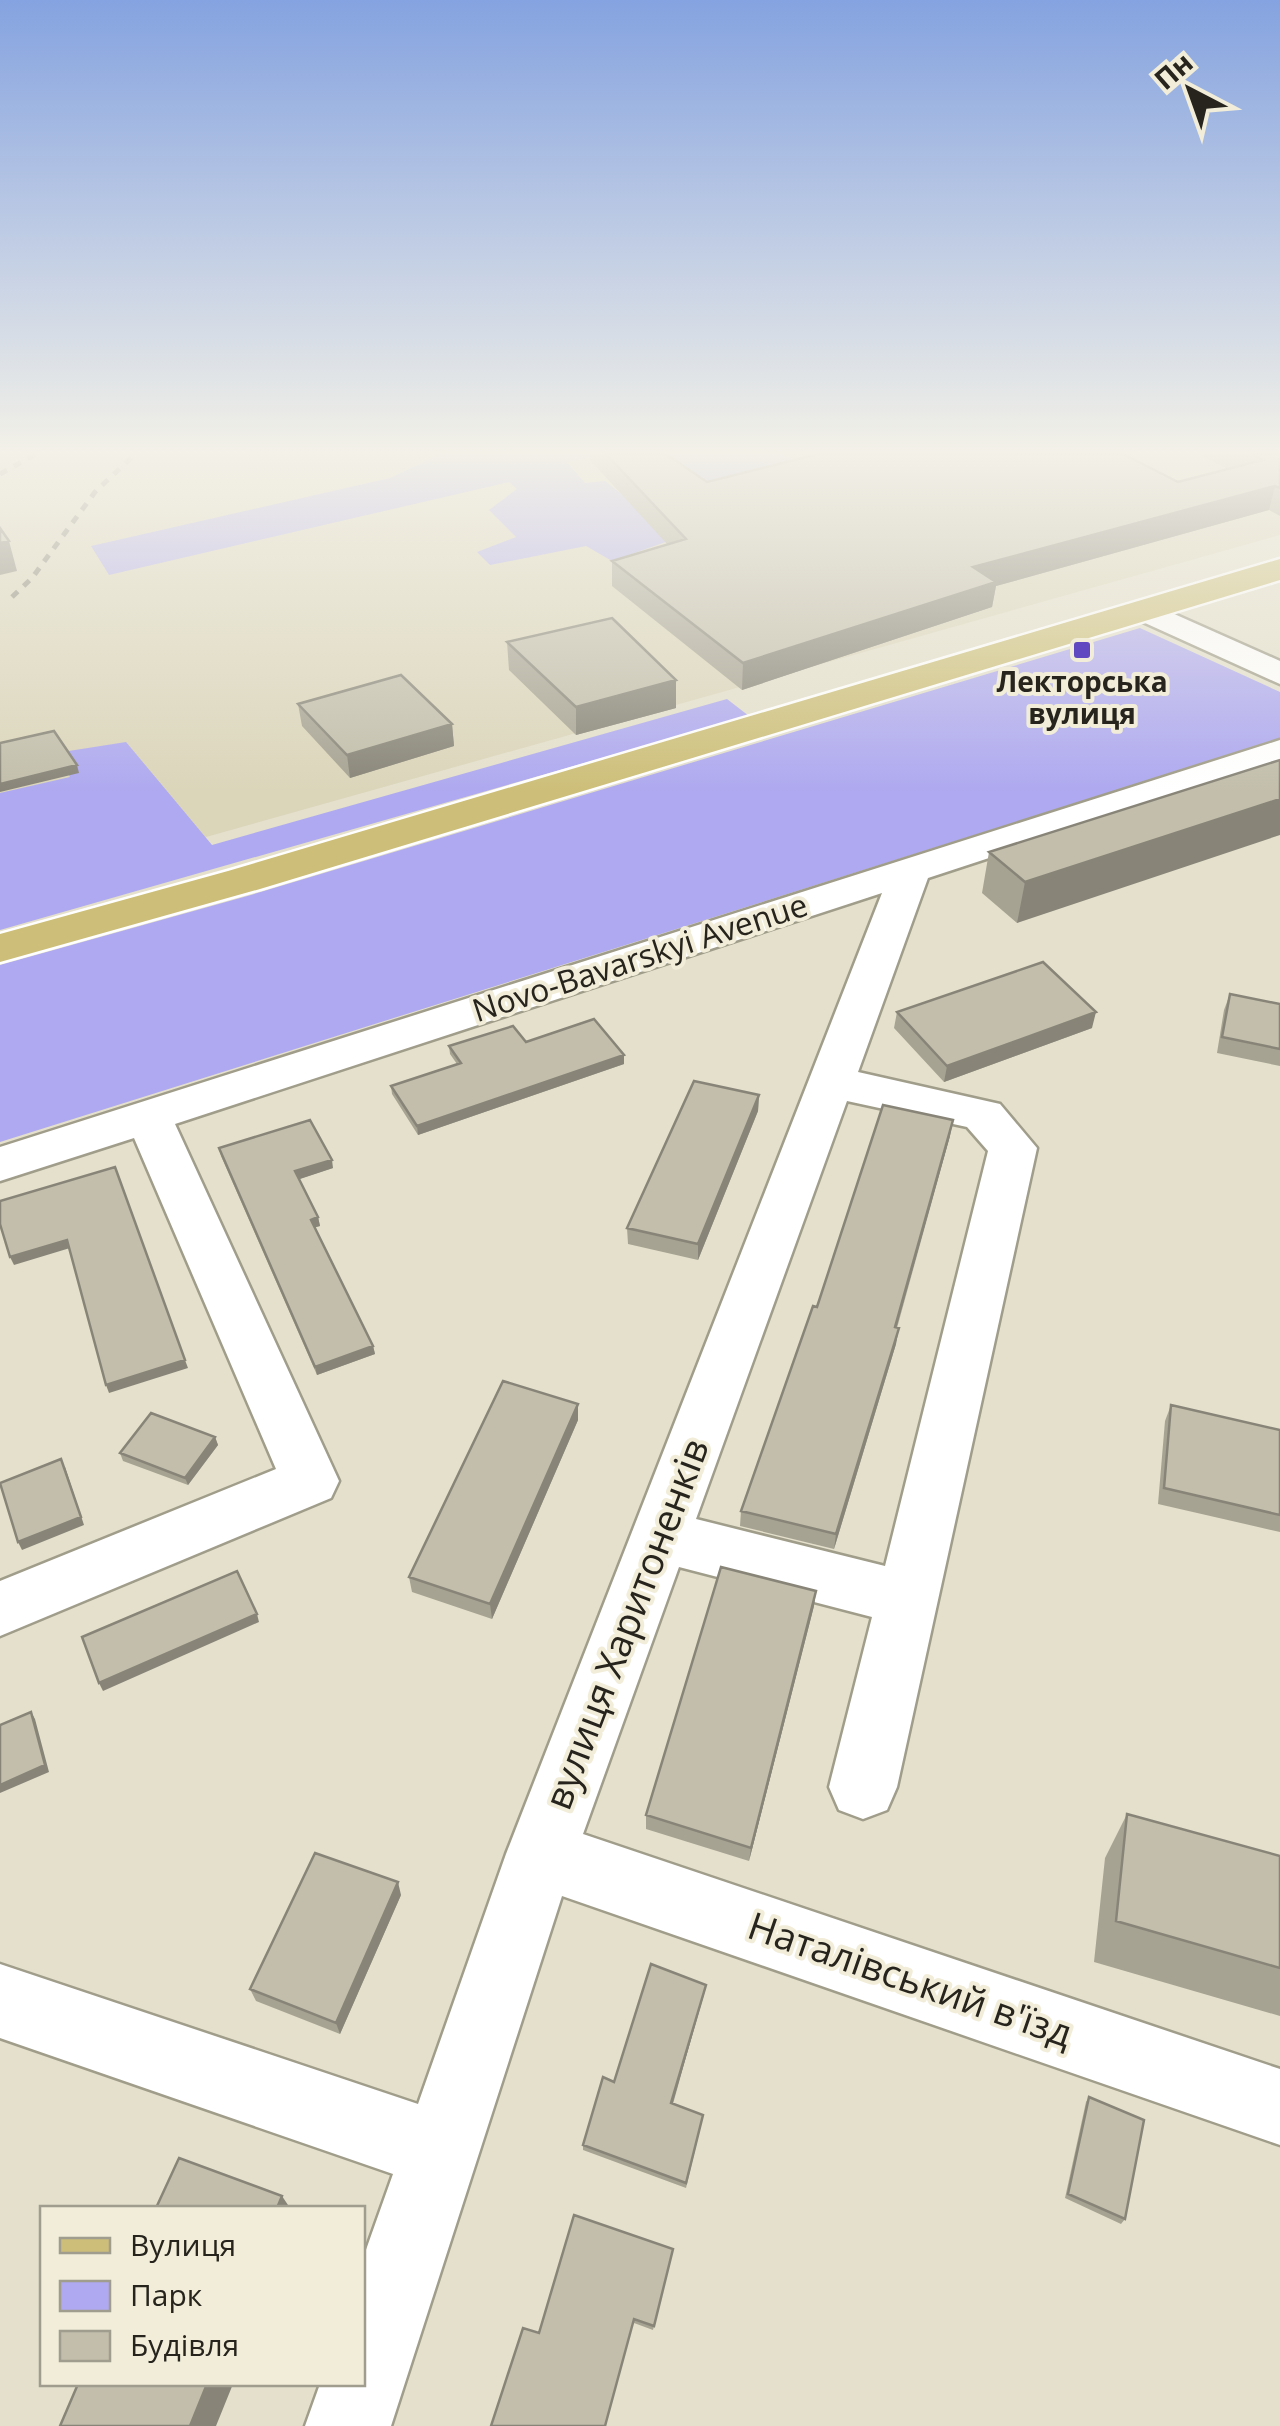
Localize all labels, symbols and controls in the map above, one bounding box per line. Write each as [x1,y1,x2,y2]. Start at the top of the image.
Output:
north arrow [1140,40,1240,140]
text: Пн [1146,43,1200,98]
marker: Лекторська вулиця [1071,639,1093,661]
place label: Лекторська вулиця [996,662,1168,732]
street label: Novo-Bavarskyi Avenue [466,882,813,1031]
street label: вулиця Харитоненків [530,1430,720,1816]
street label: Наталівський в'їзд [742,1898,1080,2058]
legend [40,2206,365,2386]
text: Вулиця [130,2224,236,2265]
text: Парк [130,2274,203,2315]
text: Будівля [130,2324,239,2365]

